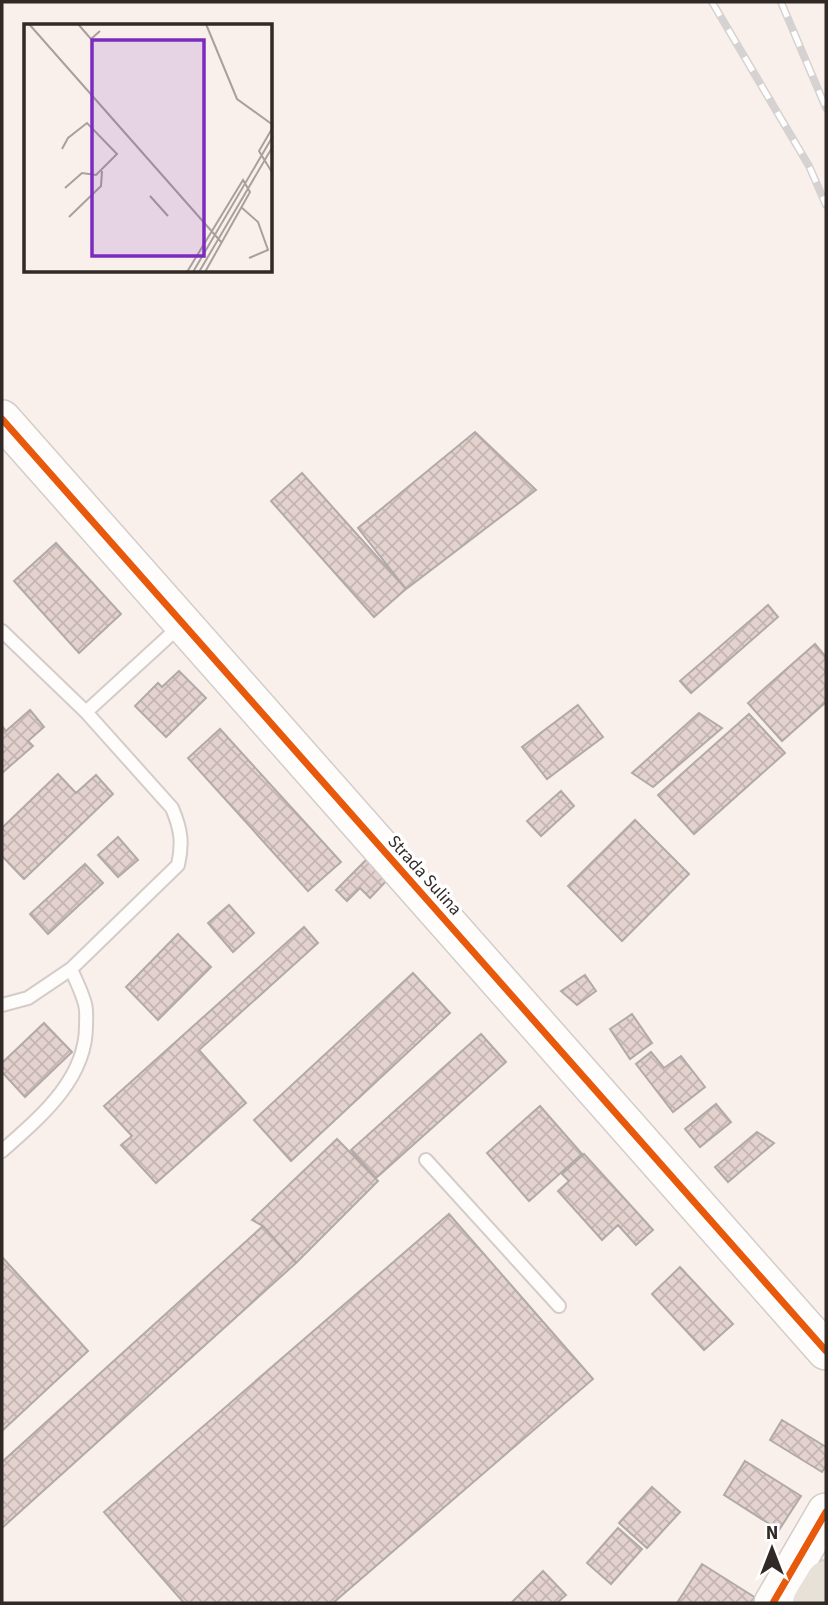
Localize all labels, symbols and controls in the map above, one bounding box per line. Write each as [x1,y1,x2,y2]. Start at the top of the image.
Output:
inset map [24,24,273,273]
street label: Strada Sulina [382,830,467,921]
north arrow [737,1514,807,1584]
text: N [766,1520,778,1547]

